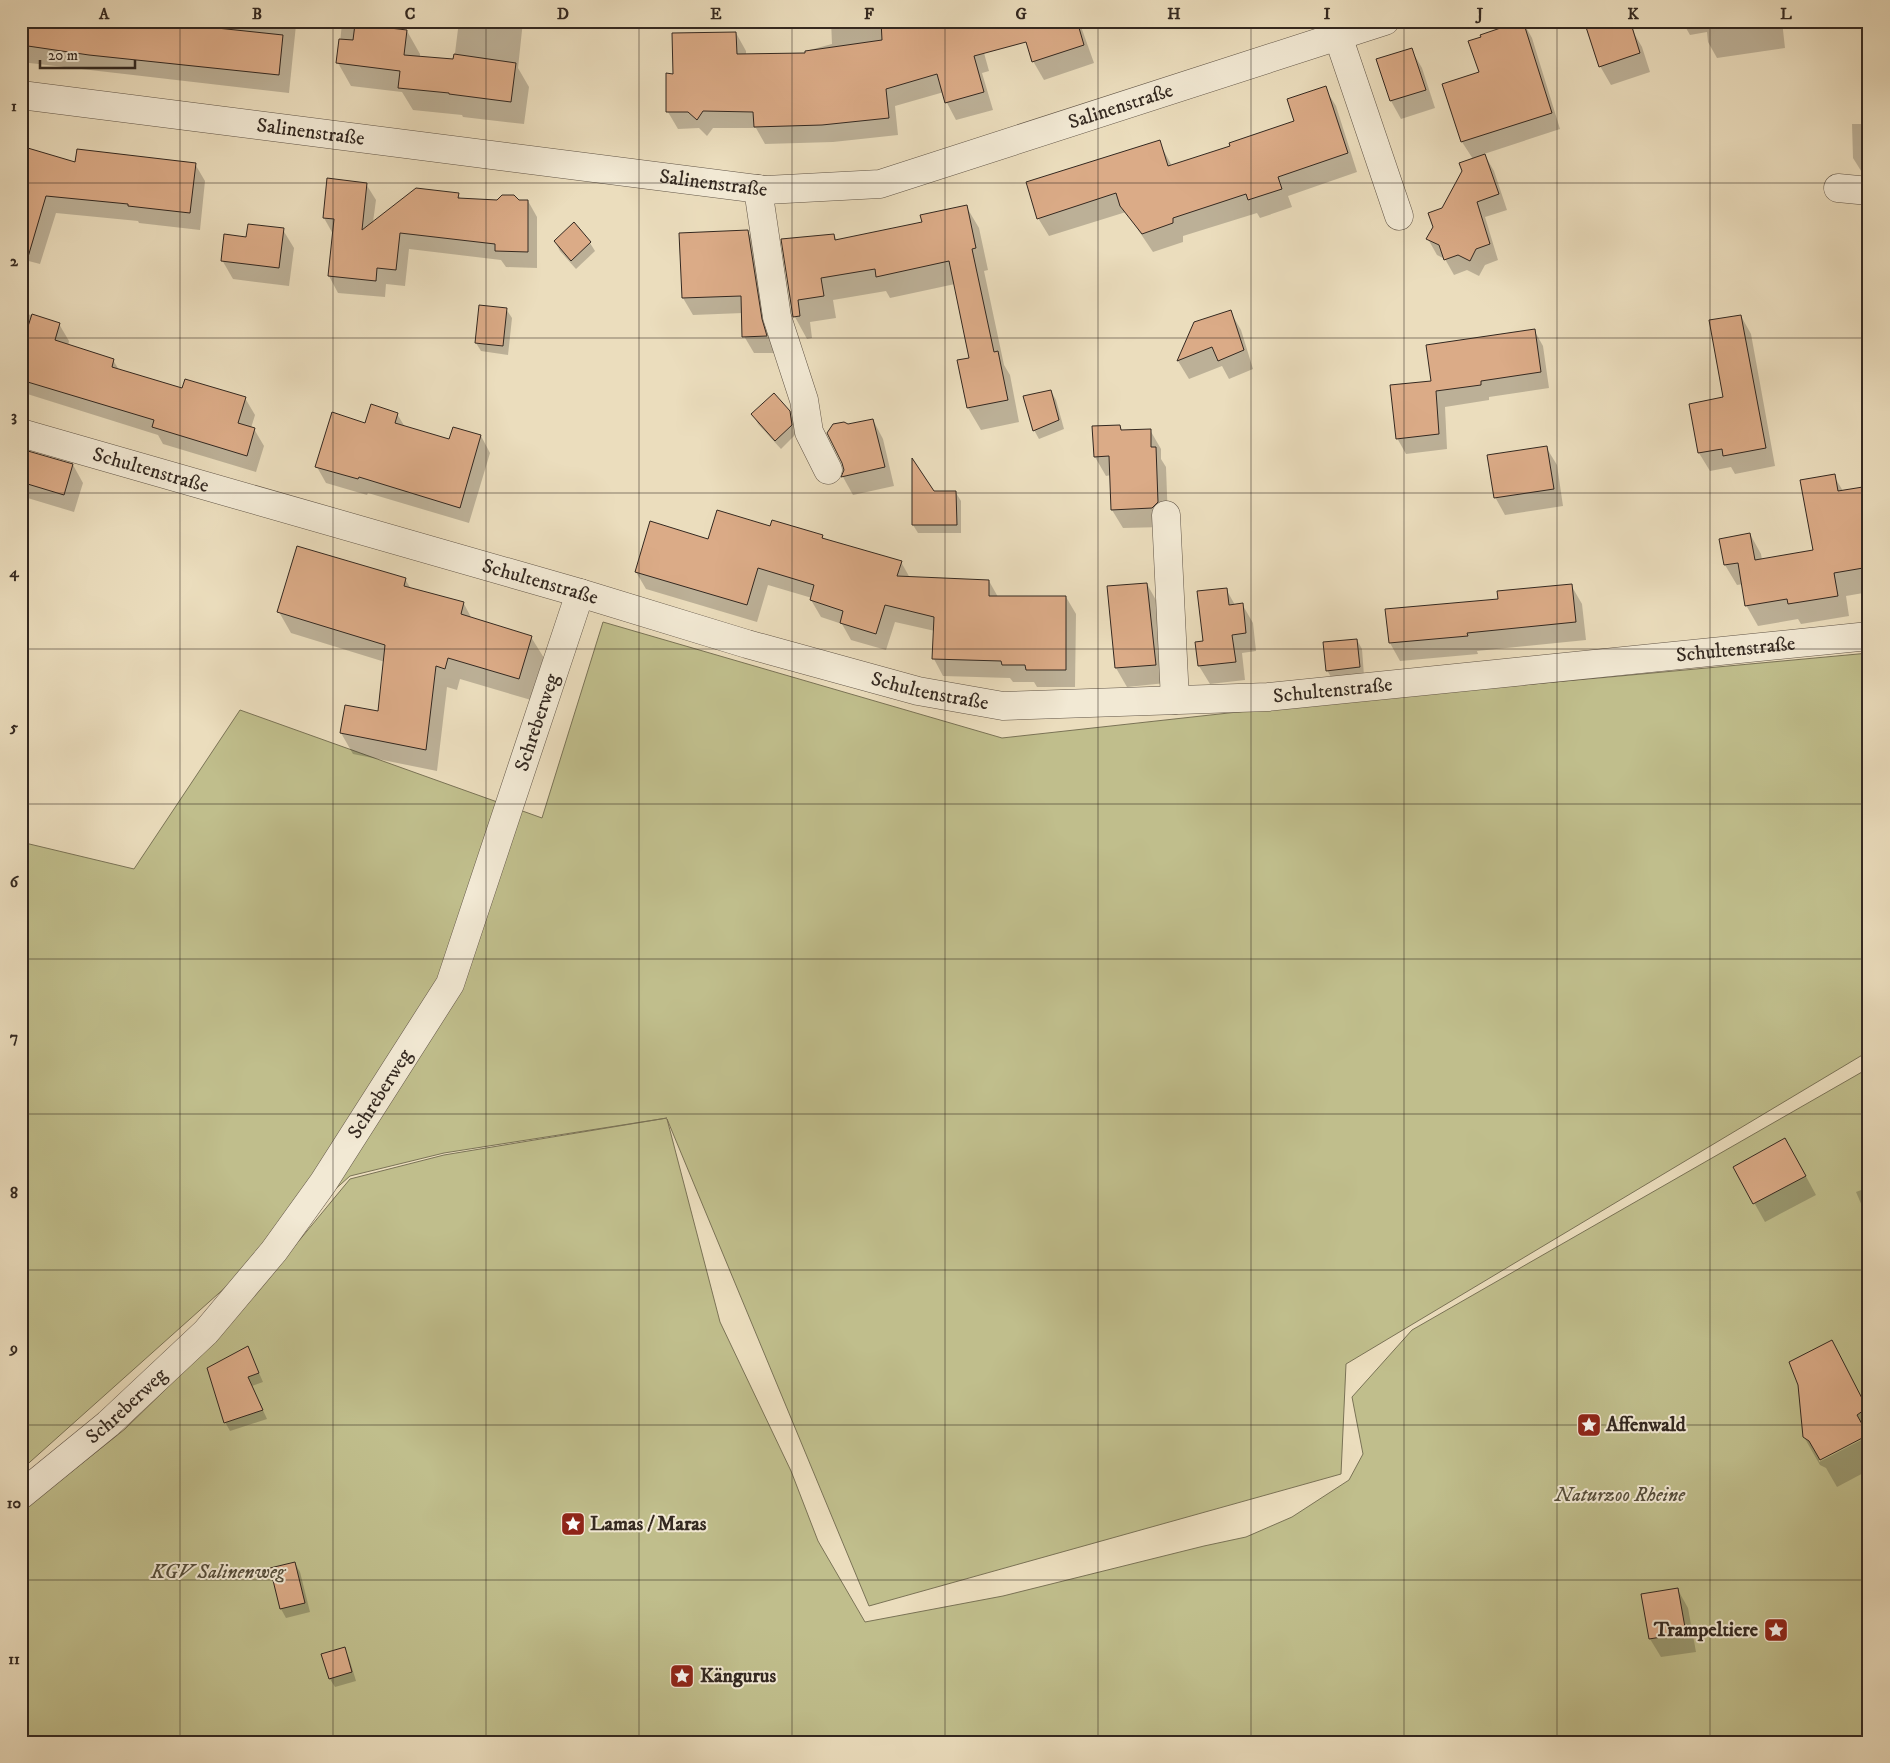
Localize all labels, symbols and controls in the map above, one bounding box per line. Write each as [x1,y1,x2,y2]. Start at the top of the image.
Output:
text: A [98,4,110,24]
text: B [252,4,262,24]
text: C [405,4,415,24]
text: D [557,4,569,24]
text: E [710,4,722,24]
text: F [864,4,874,24]
text: G [1015,4,1027,24]
text: H [1167,4,1181,24]
text: I [1324,4,1331,24]
text: J [1475,4,1484,24]
text: K [1627,4,1639,24]
text: L [1780,4,1792,24]
scale bar [40,38,135,70]
text: 20 m [48,46,78,65]
street label: Salinenstraße [1065,78,1176,135]
text: 1 [11,96,17,116]
street label: Salinenstraße [255,113,366,151]
street label: Salinenstraße [658,164,769,203]
text: 2 [10,251,19,271]
text: 3 [11,406,17,426]
street label: Schultenstraße [90,442,212,499]
street label: Schultenstraße [479,553,601,610]
text: 4 [8,562,19,582]
street label: Schultenstraße [1675,631,1797,668]
street label: Schultenstraße [868,666,991,716]
street label: Schreberweg [509,670,565,775]
street label: Schultenstraße [1272,672,1394,709]
text: 5 [9,717,18,737]
text: 6 [10,872,20,892]
text: 7 [10,1027,18,1047]
street label: Schreberweg [342,1044,418,1143]
text: 8 [10,1183,18,1203]
text: 9 [9,1338,18,1358]
street label: Schreberweg [81,1362,172,1450]
place icon: Affenwald [1576,1412,1602,1438]
place label: Affenwald [1605,1413,1687,1438]
park label: Naturzoo Rheine [1554,1483,1686,1508]
text: 10 [7,1493,22,1513]
place icon: Lamas / Maras [560,1511,586,1537]
place label: Lamas / Maras [590,1512,707,1537]
park label: KGV Salinenweg [150,1560,287,1585]
place icon: Trampeltiere [1763,1617,1789,1643]
place label: Trampeltiere [1653,1618,1759,1643]
text: 11 [8,1649,20,1669]
place icon: Kängurus [669,1663,695,1689]
place label: Kängurus [700,1664,776,1689]

